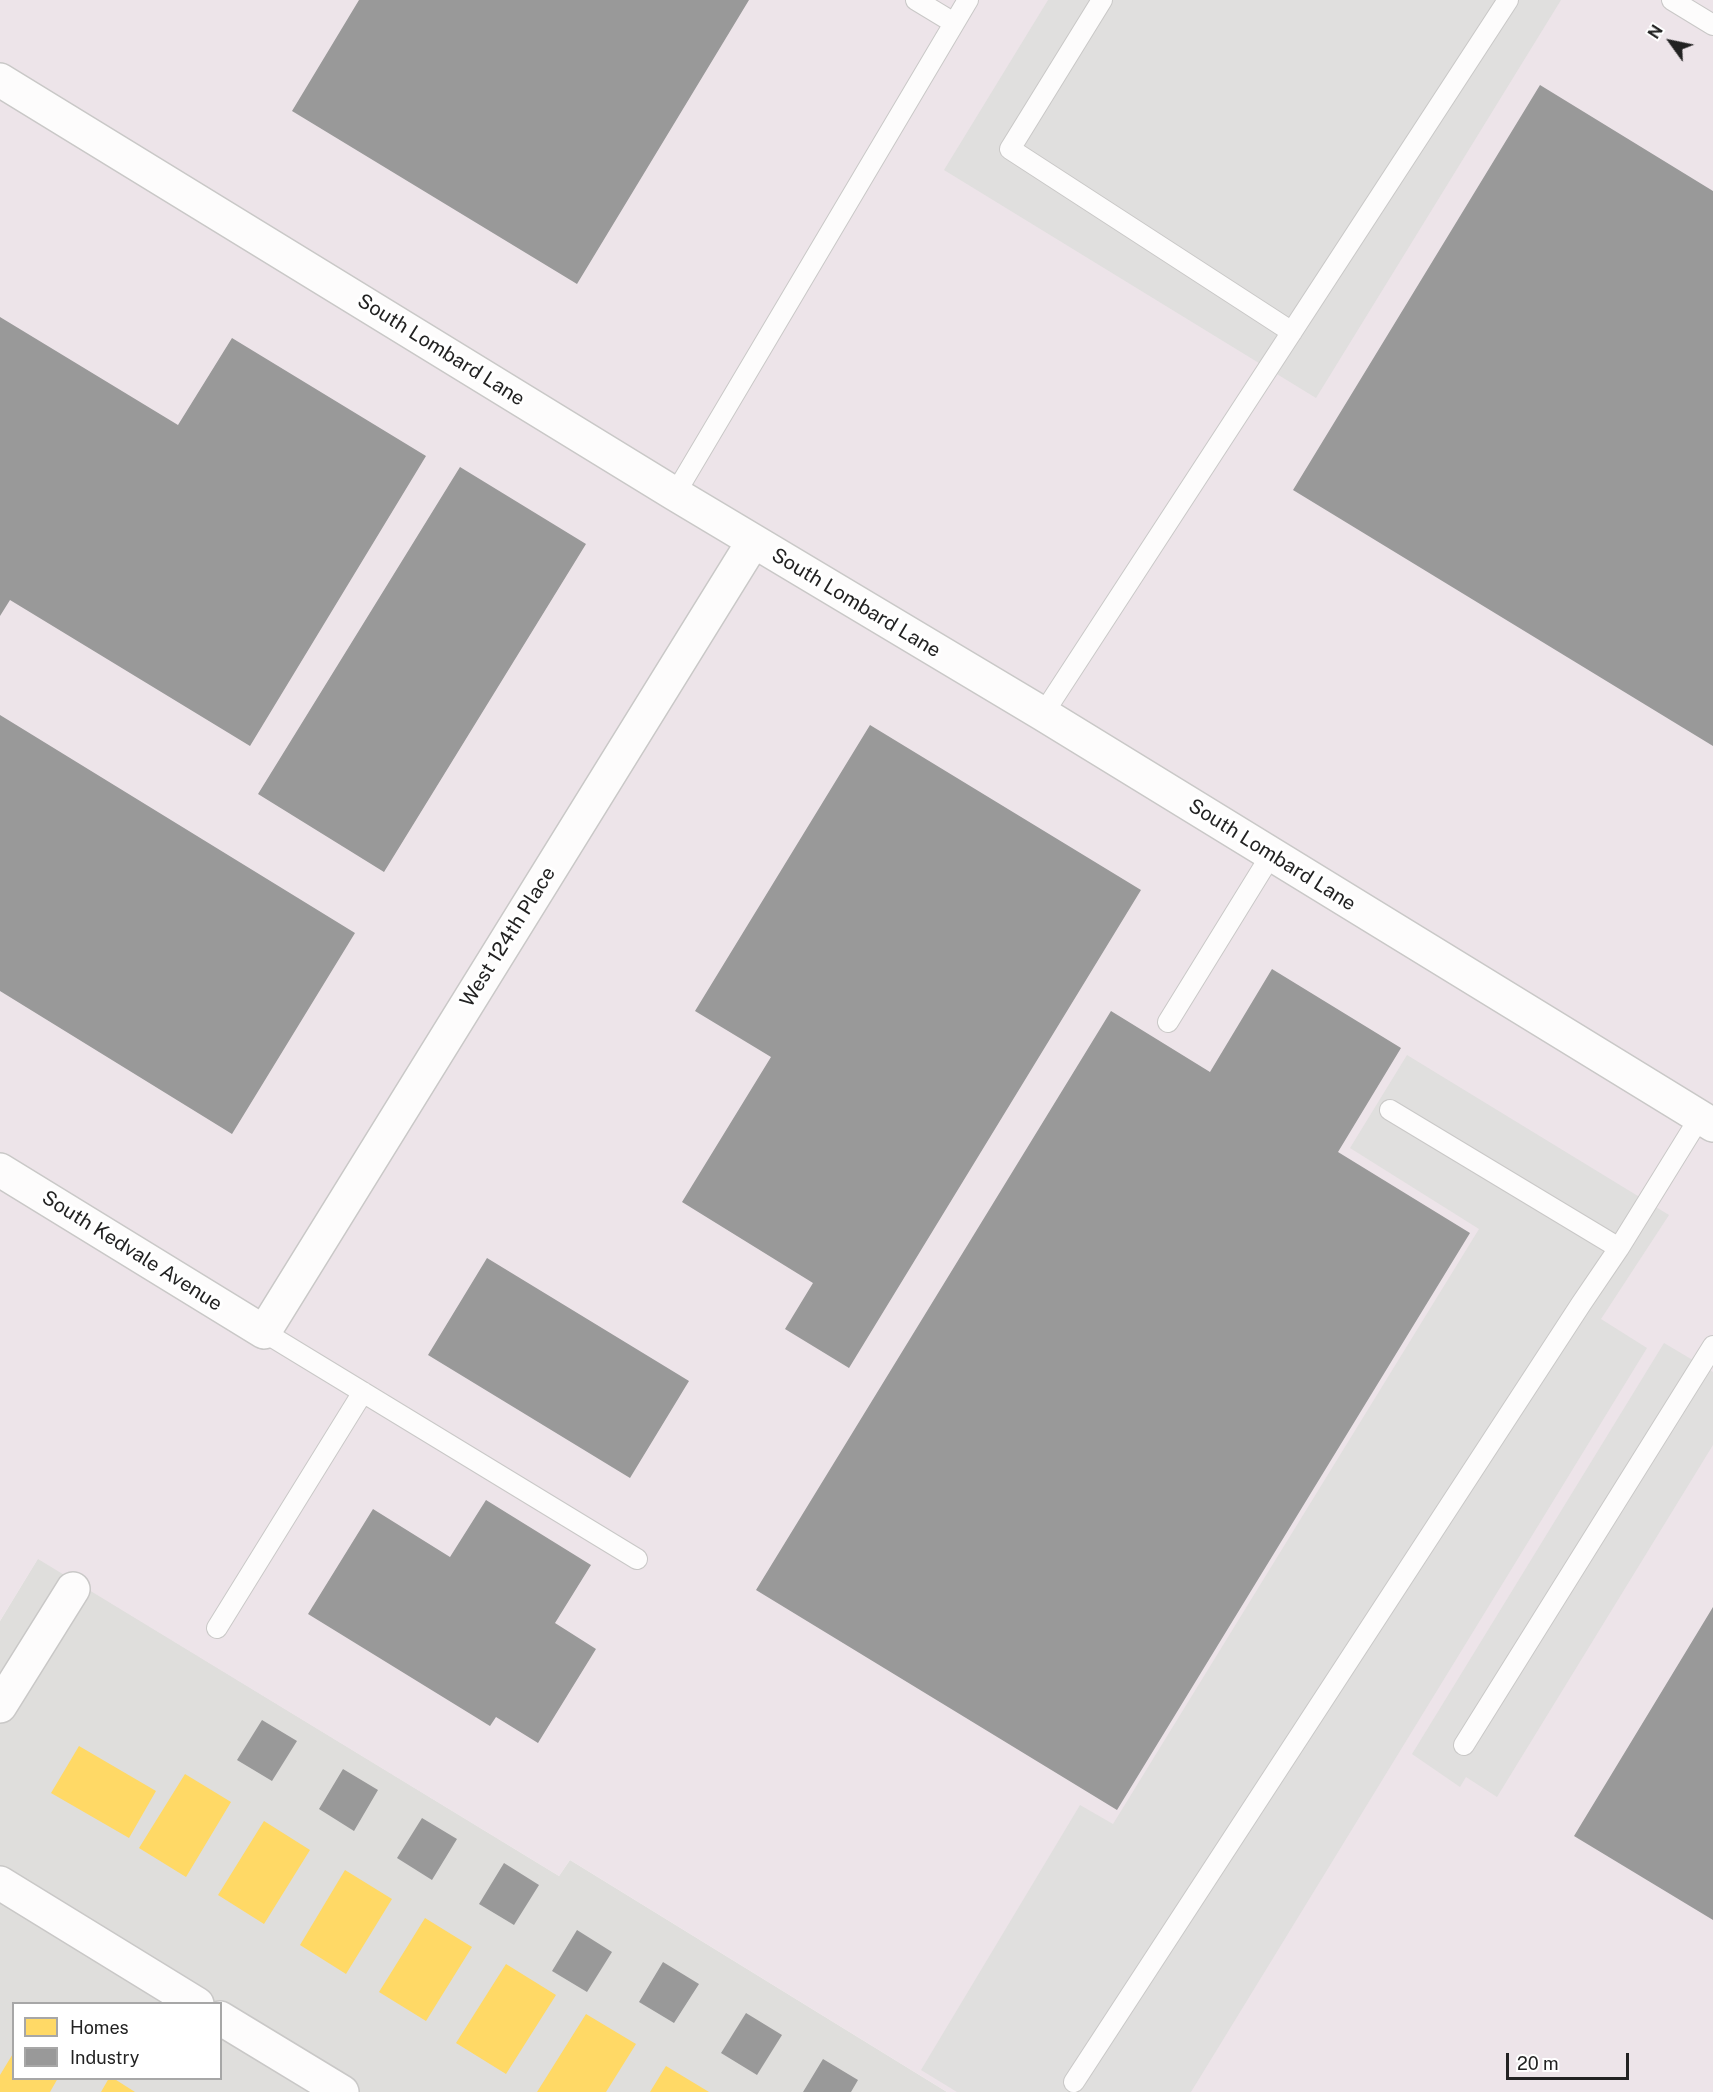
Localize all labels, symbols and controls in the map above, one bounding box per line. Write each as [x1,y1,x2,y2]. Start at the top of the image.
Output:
north arrow [1641,12,1701,72]
text: N [1644,22,1667,42]
street label: South Lombard Lane [353,289,529,411]
street label: South Lombard Lane [767,543,945,663]
street label: South Lombard Lane [1184,794,1360,916]
street label: West 124th Place [455,863,561,1011]
street label: South Kedvale Avenue [37,1186,227,1316]
legend [12,2002,222,2080]
text: Homes [70,2017,129,2038]
scale bar [1509,2041,1632,2079]
text: Industry [70,2047,139,2068]
text: 20 m [1517,2053,1559,2074]

